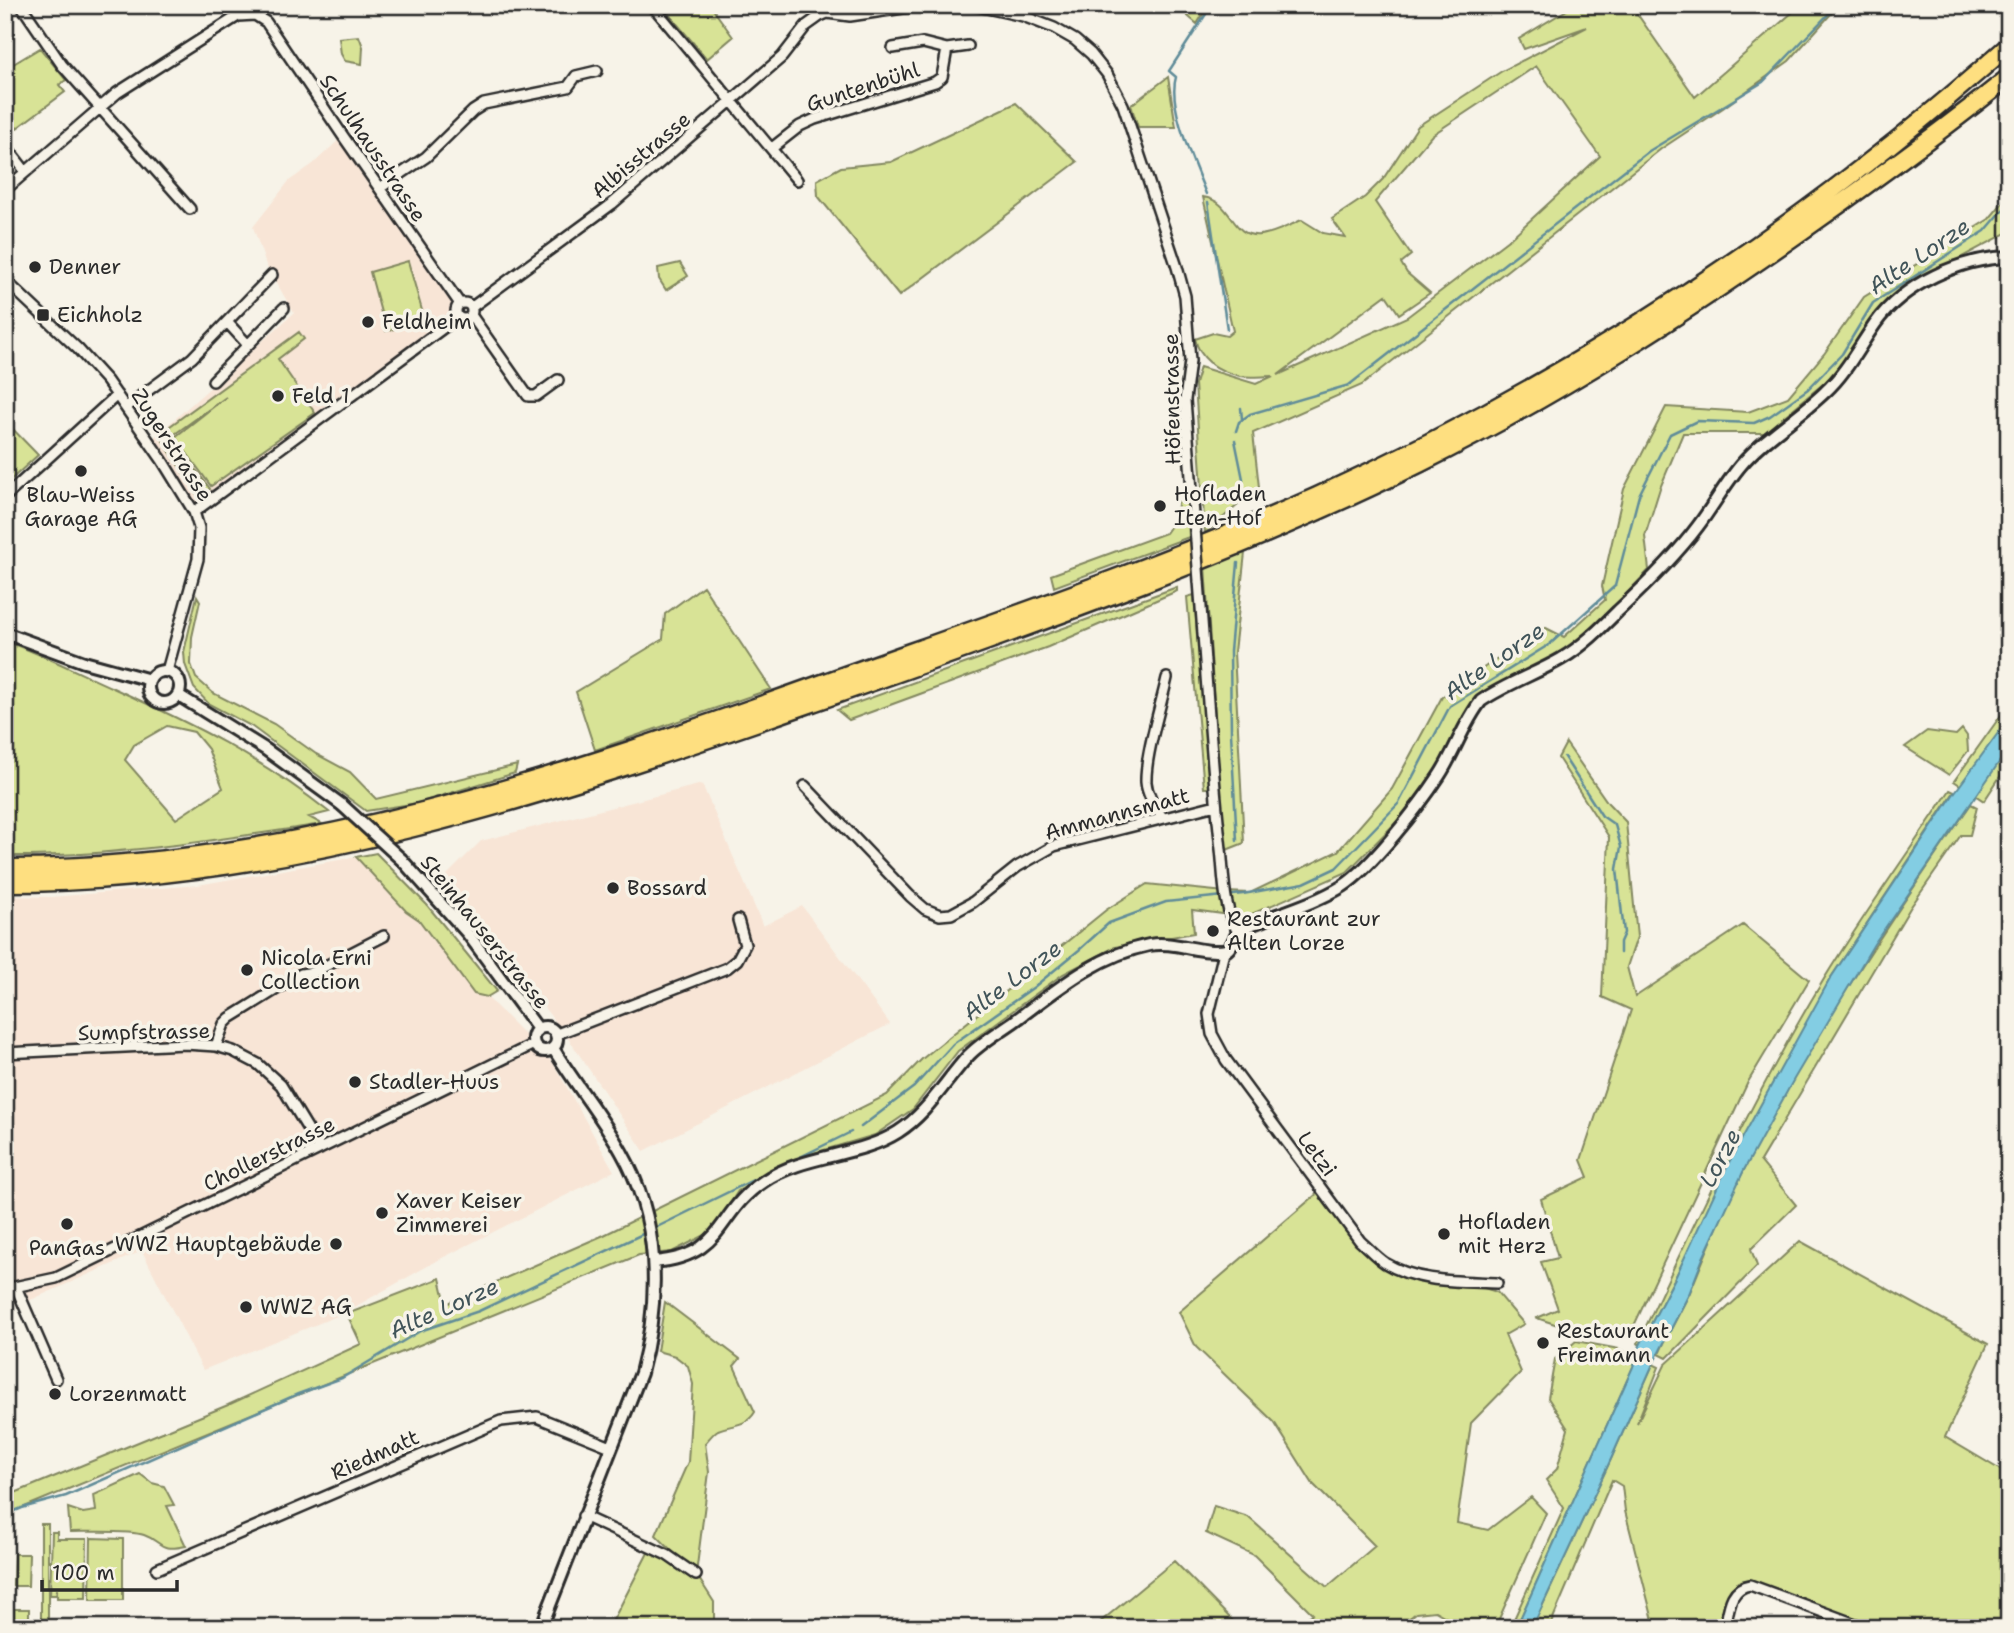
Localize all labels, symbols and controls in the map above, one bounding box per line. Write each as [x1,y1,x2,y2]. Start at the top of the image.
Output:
street label: Guntenbühl [803,55,924,118]
street label: Schulhausstrasse [313,69,433,227]
street label: Albisstrasse [585,105,697,205]
water label: Alte Lorze [1862,211,1976,301]
place label: Denner [49,253,121,281]
marker: Denner [27,259,43,275]
place label: Eichholz [57,301,143,329]
marker: Eichholz [35,307,51,323]
place label: Feldheim [382,308,472,336]
marker: Feldheim [360,314,376,330]
street label: Höfenstrasse [1157,333,1187,465]
place label: Feld 1 [292,382,350,410]
street label: Zugerstrasse [125,383,219,507]
marker: Feld 1 [270,388,286,404]
marker: Blau-Weiss Garage AG [73,463,89,479]
place label: Hofladen Iten-Hof [1174,480,1266,532]
place label: Blau-Weiss Garage AG [25,481,138,533]
marker: Hofladen Iten-Hof [1152,498,1168,514]
water label: Alte Lorze [1438,615,1550,707]
street label: Ammannsmatt [1042,781,1192,847]
street label: Steinhauserstrasse [414,849,556,1015]
place label: Bossard [627,874,707,902]
marker: Bossard [605,880,621,896]
place label: Restaurant zur Alten Lorze [1227,905,1381,957]
marker: Restaurant zur Alten Lorze [1205,923,1221,939]
water label: Alte Lorze [956,933,1068,1027]
place label: Nicola Erni Collection [261,944,372,996]
marker: Nicola Erni Collection [239,962,255,978]
street label: Sumpfstrasse [78,1017,210,1047]
place label: Stadler-Huus [369,1068,499,1096]
marker: Stadler-Huus [347,1074,363,1090]
street label: Chollerstrasse [198,1110,340,1198]
water label: Lorze [1692,1123,1748,1193]
street label: Letzi [1291,1126,1343,1182]
place label: Xaver Keiser Zimmerei [396,1187,522,1239]
marker: Xaver Keiser Zimmerei [374,1205,390,1221]
place label: Hofladen mit Herz [1458,1208,1550,1260]
marker: PanGas [59,1216,75,1232]
marker: Hofladen mit Herz [1436,1226,1452,1242]
place label: WWZ Hauptgebäude [115,1230,322,1258]
place label: PanGas [29,1234,105,1262]
marker: WWZ Hauptgebäude [328,1236,344,1252]
water label: Alte Lorze [385,1271,503,1345]
place label: WWZ AG [260,1293,352,1321]
marker: WWZ AG [238,1299,254,1315]
place label: Restaurant Freimann [1557,1317,1669,1369]
marker: Restaurant Freimann [1535,1335,1551,1351]
place label: Lorzenmatt [69,1380,187,1408]
marker: Lorzenmatt [47,1386,63,1402]
street label: Riedmatt [326,1423,424,1487]
scale bar [42,1549,177,1593]
text: 100 m [52,1559,115,1587]

